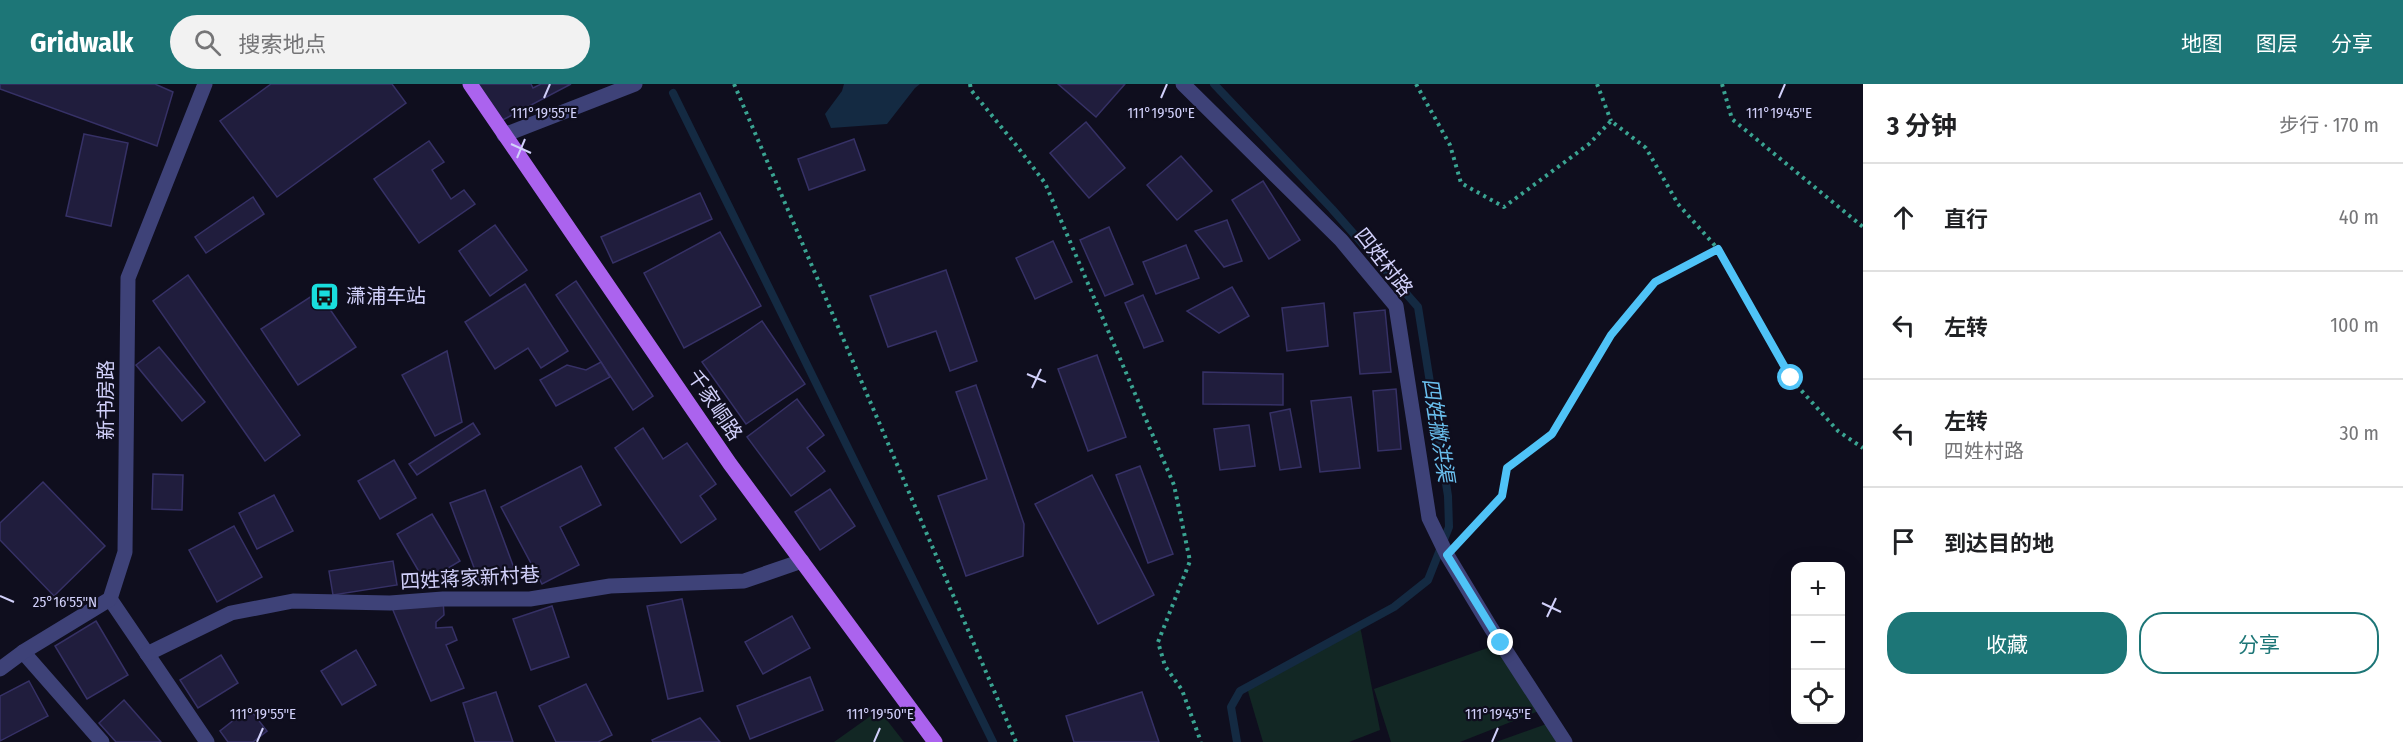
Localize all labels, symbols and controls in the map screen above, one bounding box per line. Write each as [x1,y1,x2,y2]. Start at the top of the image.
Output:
search box [170,15,590,69]
text: Gridwalk [30,26,134,59]
icon: search [191,26,224,59]
text: 搜索地点 [239,31,327,58]
text: 地图 [2181,31,2223,57]
text: 图层 [2256,31,2298,57]
text: 分享 [2331,31,2373,57]
text: 111°19'55"E [511,104,577,122]
text: 111°19'50"E [1127,104,1195,122]
text: 111°19'45"E [1746,104,1812,122]
text: 3 分钟 [1887,111,1957,142]
text: 步行 · 170 m [2279,113,2379,137]
icon: ahead [1887,201,1920,234]
text: 40 m [2339,205,2379,229]
text: 直行 [1944,206,1988,233]
street label: 四姓村路 [1350,223,1418,301]
bus stop icon: 潇浦车站 [309,280,341,312]
place label: 潇浦车站 [346,284,426,308]
icon: left [1887,309,1920,342]
text: 100 m [2330,313,2379,337]
text: 左转 [1944,314,1988,341]
street label: 新书房路 [94,360,118,440]
route start [1777,364,1803,390]
street label: 千家峒路 [683,365,747,445]
water label: 四姓撇洪渠 [1417,376,1460,487]
text: 左转 [1944,408,1988,435]
icon: left [1887,417,1920,450]
text: 30 m [2339,421,2379,445]
text: 四姓村路 [1944,439,2024,463]
icon: arrive [1887,525,1920,558]
text: 到达目的地 [1944,530,2054,557]
street label: 四姓蒋家新村巷 [399,562,541,594]
map controls [1791,562,1845,724]
button: + [1791,562,1845,616]
text: 25°16'55"N [33,593,97,611]
button: 收藏 [1887,612,2127,674]
button: 分享 [2139,612,2379,674]
button: − [1791,616,1845,670]
route end [1487,629,1513,655]
button: locate [1791,670,1845,724]
text: 111°19'55"E [230,705,296,723]
text: 111°19'50"E [846,705,914,723]
text: 111°19'45"E [1465,705,1531,723]

